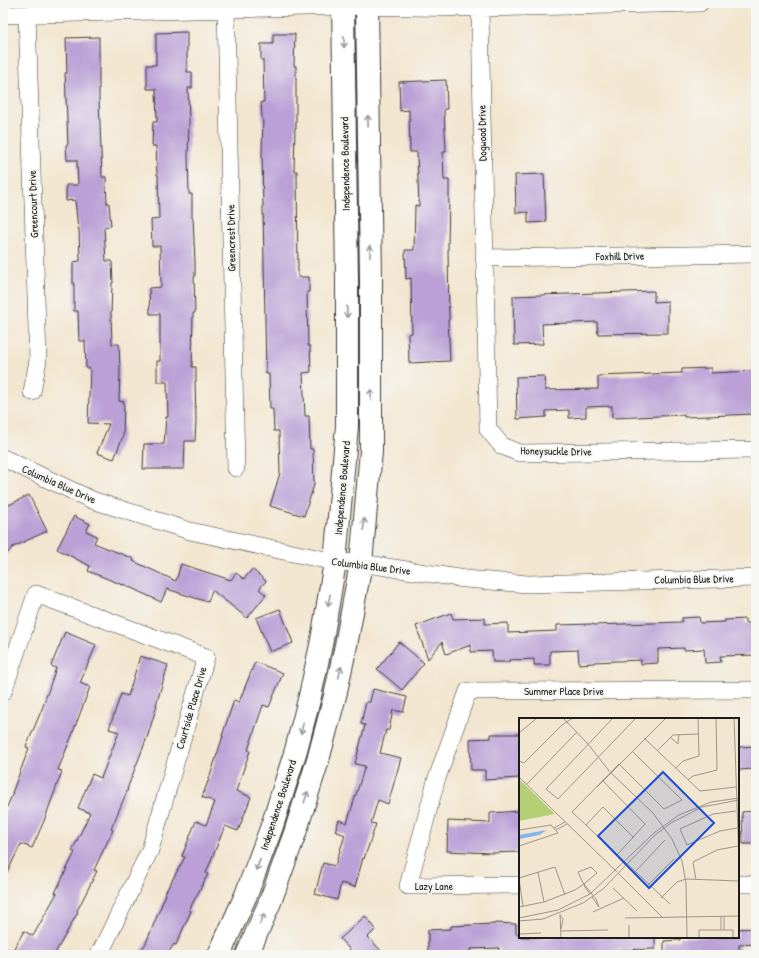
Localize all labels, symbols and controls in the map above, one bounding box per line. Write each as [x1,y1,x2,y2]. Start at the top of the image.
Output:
one-way arrow [340,35,347,48]
street label: Dogwood Drive [475,104,489,161]
one-way arrow [364,115,372,128]
street label: Independence Boulevard [337,116,353,211]
street label: Greencourt Drive [25,169,41,238]
street label: Greencrest Drive [223,204,239,272]
one-way arrow [366,245,374,258]
street label: Foxhill Drive [595,249,645,263]
one-way arrow [343,305,351,318]
one-way arrow [367,389,375,402]
street label: Independence Boulevard [331,440,353,535]
street label: Honeysuckle Drive [520,443,593,459]
street label: Columbia Blue Drive [20,461,99,507]
one-way arrow [361,518,368,531]
street label: Columbia Blue Drive [331,554,412,578]
street label: Columbia Blue Drive [654,571,735,587]
one-way arrow [324,594,332,607]
street label: Courtside Place Drive [173,665,210,751]
one-way arrow [337,665,345,678]
street label: Summer Place Drive [524,684,605,698]
inset map [519,718,739,938]
one-way arrow [298,721,305,734]
street label: Independence Boulevard [257,757,299,852]
one-way arrow [303,791,310,804]
one-way arrow [253,858,261,870]
street label: Lazy Lane [415,879,454,893]
one-way arrow [259,914,267,926]

